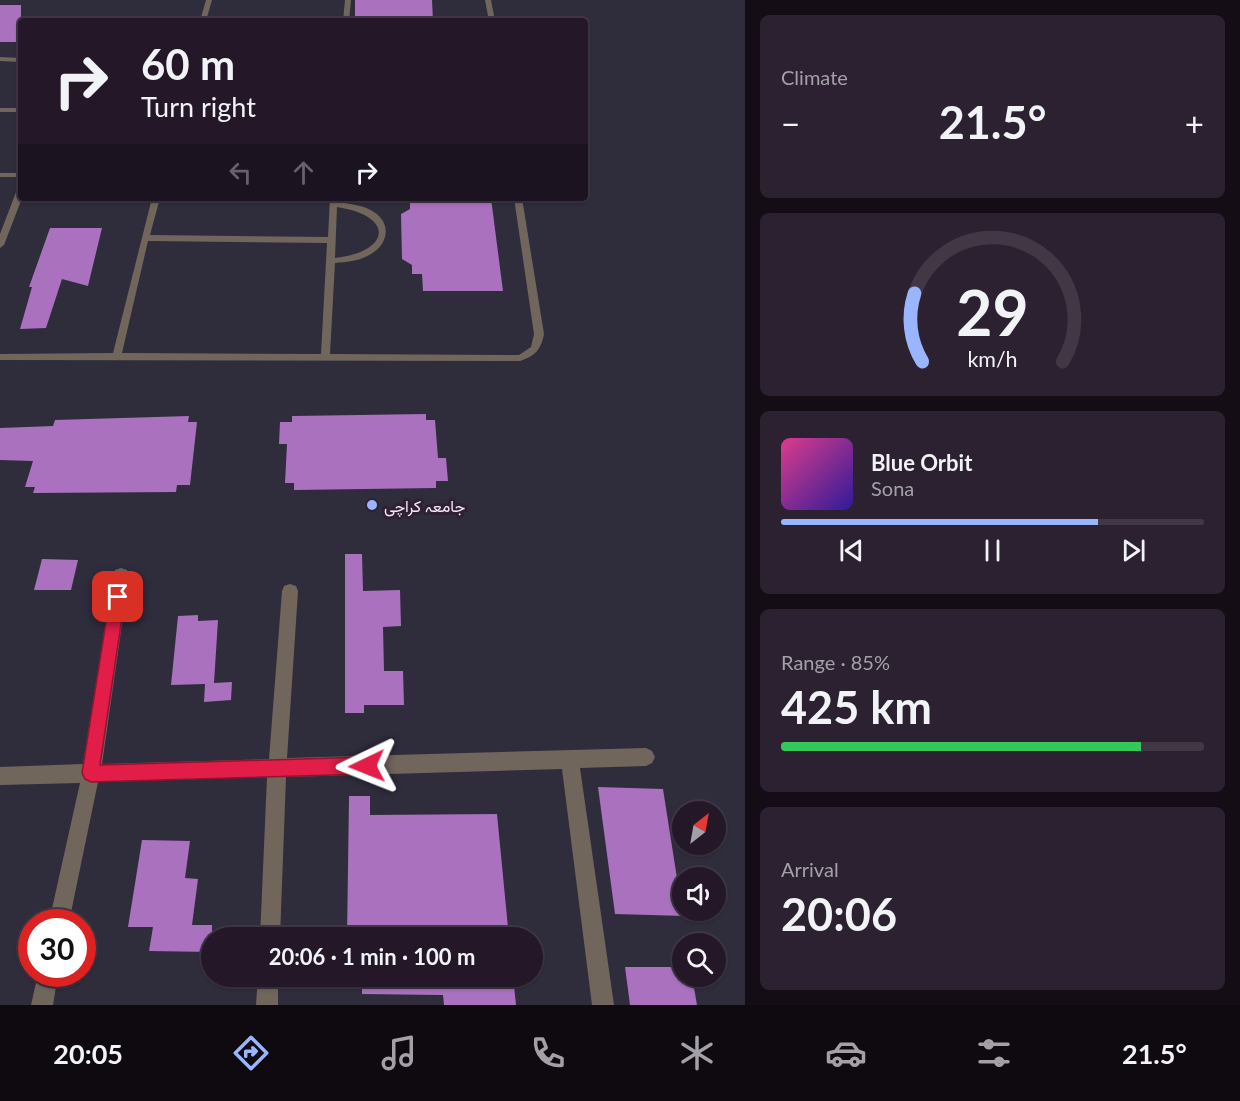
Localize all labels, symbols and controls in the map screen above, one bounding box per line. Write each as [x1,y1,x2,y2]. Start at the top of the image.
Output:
text: 60 m [141,39,235,89]
icon: right [42,42,120,120]
text: Climate [781,65,848,89]
text: Turn right [141,90,256,123]
text: 21.5° [939,95,1046,149]
text: − [781,103,800,143]
text: + [1185,103,1204,143]
icon: left [224,156,257,189]
icon: ahead [287,156,320,189]
icon: right [350,156,383,189]
text: 29 [956,274,1029,349]
text: km/h [967,346,1018,372]
text: Blue Orbit [871,449,972,476]
text: Sona [871,476,914,500]
place label: جامعہ کراچی [384,496,465,518]
marker: جامعہ کراچی [365,498,379,512]
icon: previous [835,534,868,567]
icon: pause [976,534,1009,567]
icon: next [1117,534,1150,567]
pin [92,571,143,622]
icon: arrive [101,580,134,613]
text: Range · 85% [781,650,890,674]
text: 425 km [781,680,932,734]
position arrow [335,734,399,798]
north arrow [672,801,726,855]
map controls [672,801,726,987]
text: Arrival [781,857,839,881]
button: sound [672,867,726,921]
text: 20:06 [781,887,897,941]
speed limit sign: 30 [18,909,96,987]
button: search [672,933,726,987]
text: 20:06 · 1 min · 100 m [269,943,475,970]
icon: directions [230,1032,272,1074]
icon: music [378,1032,420,1074]
icon: phone [527,1032,569,1074]
icon: climate [676,1032,718,1074]
icon: car [825,1032,867,1074]
icon: filters [973,1032,1015,1074]
text: 20:05 [53,1037,123,1070]
text: 21.5° [1122,1037,1187,1070]

